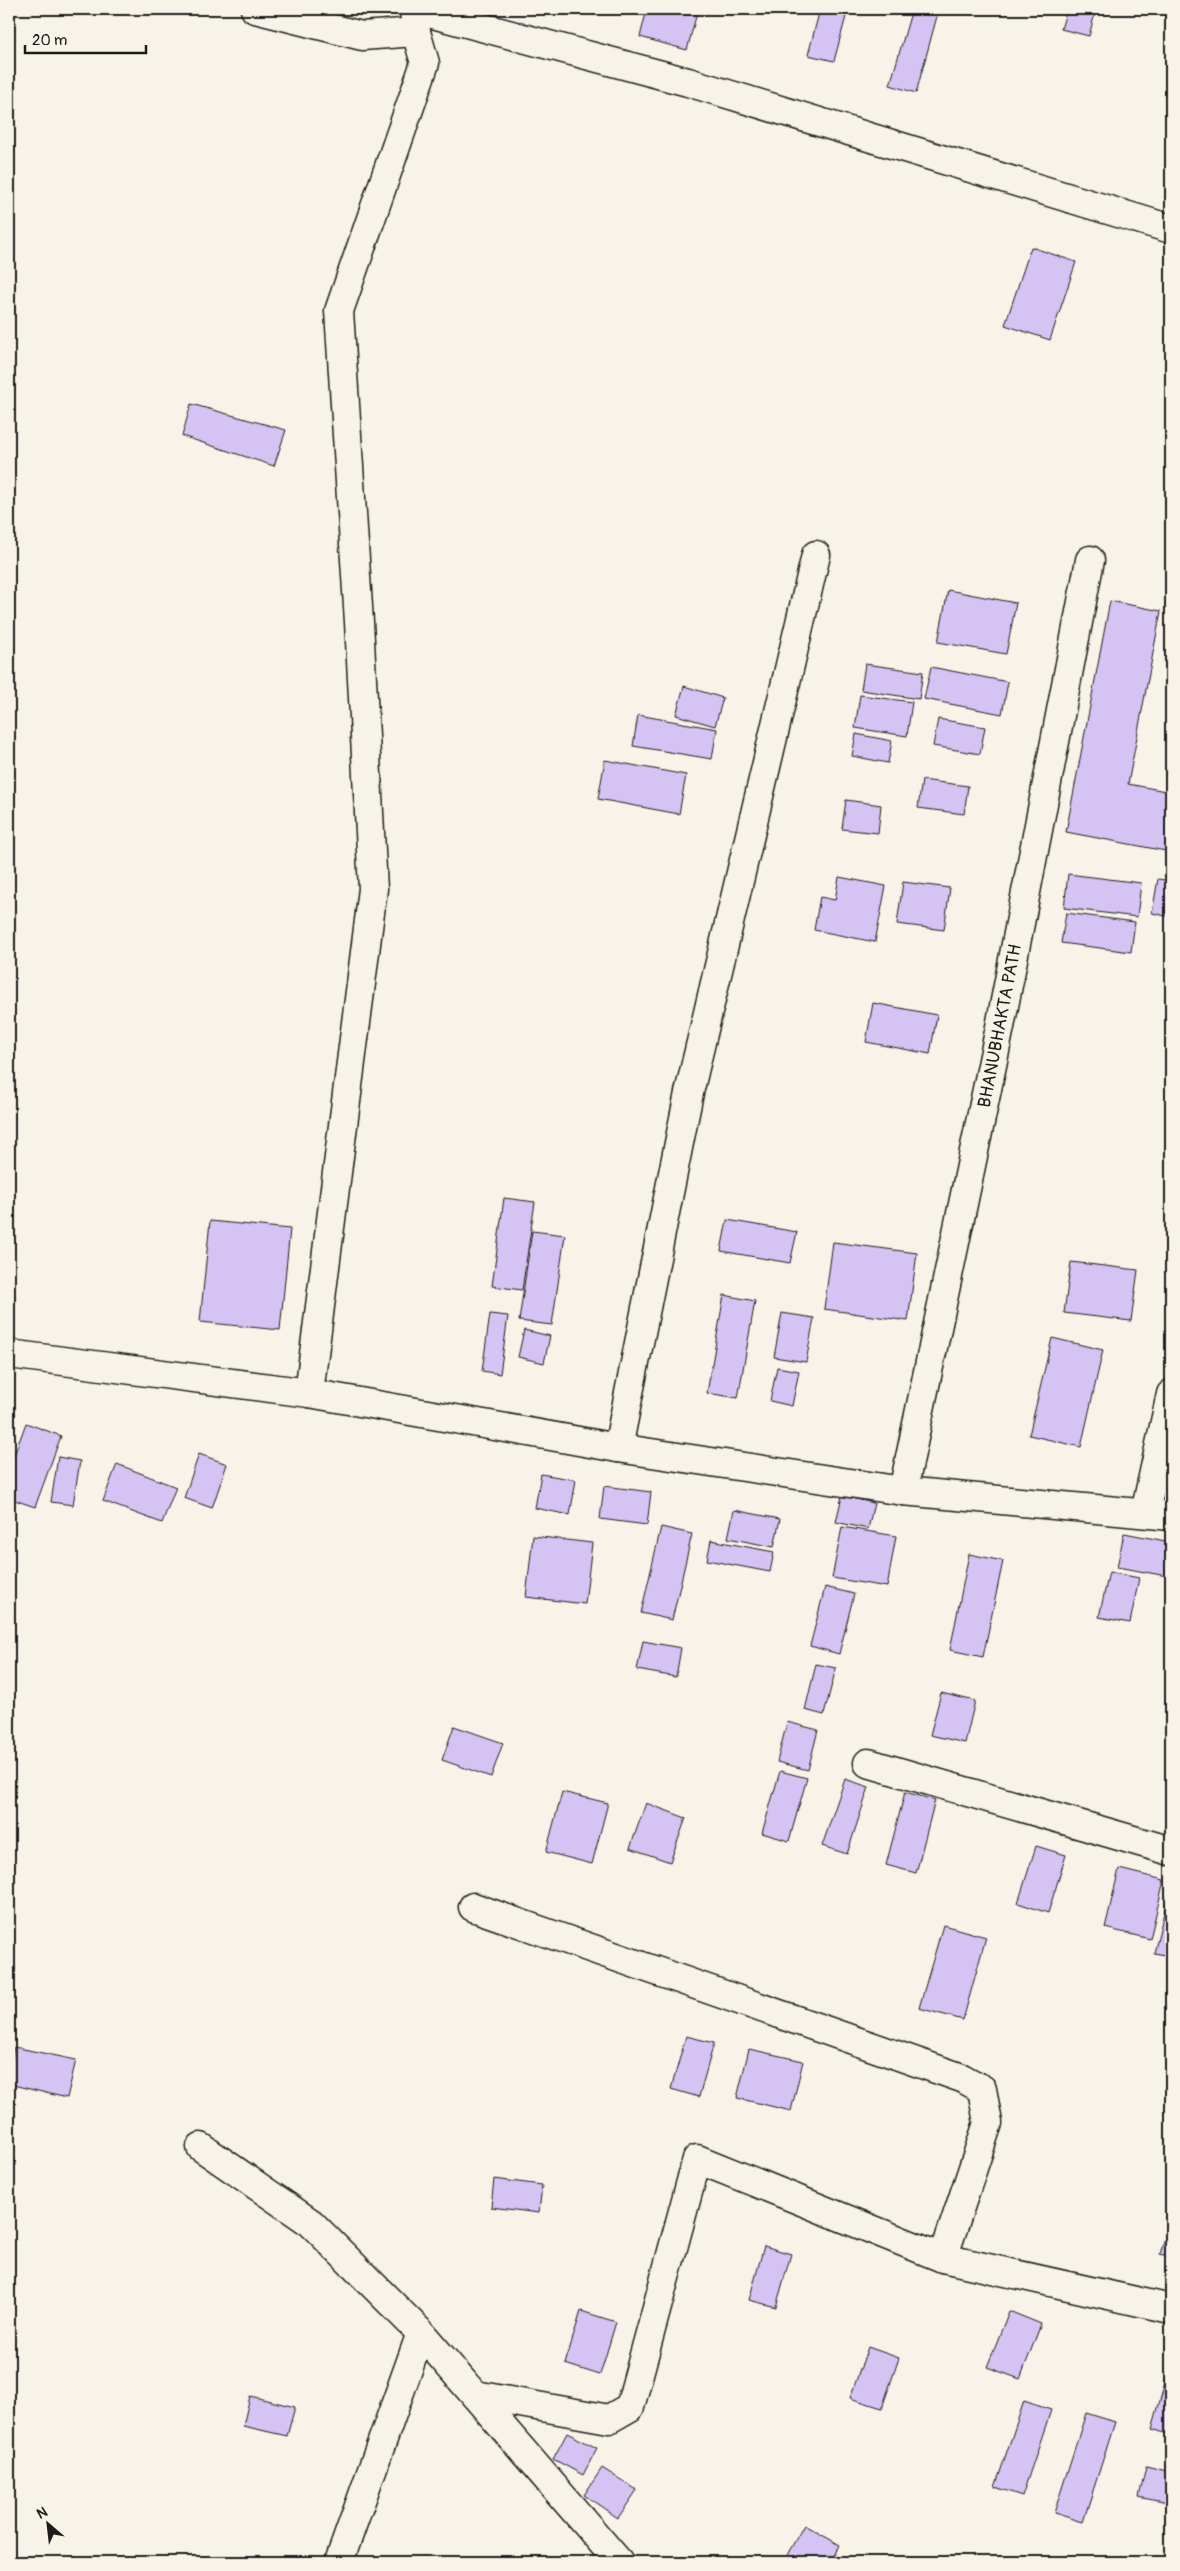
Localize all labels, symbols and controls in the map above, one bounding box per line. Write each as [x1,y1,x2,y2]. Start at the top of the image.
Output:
scale bar [25,22,146,54]
text: 20 m [32,31,67,50]
street label: BHANUBHAKTA PATH [973,942,1027,1110]
north arrow [22,2498,72,2548]
text: N [34,2503,50,2523]

